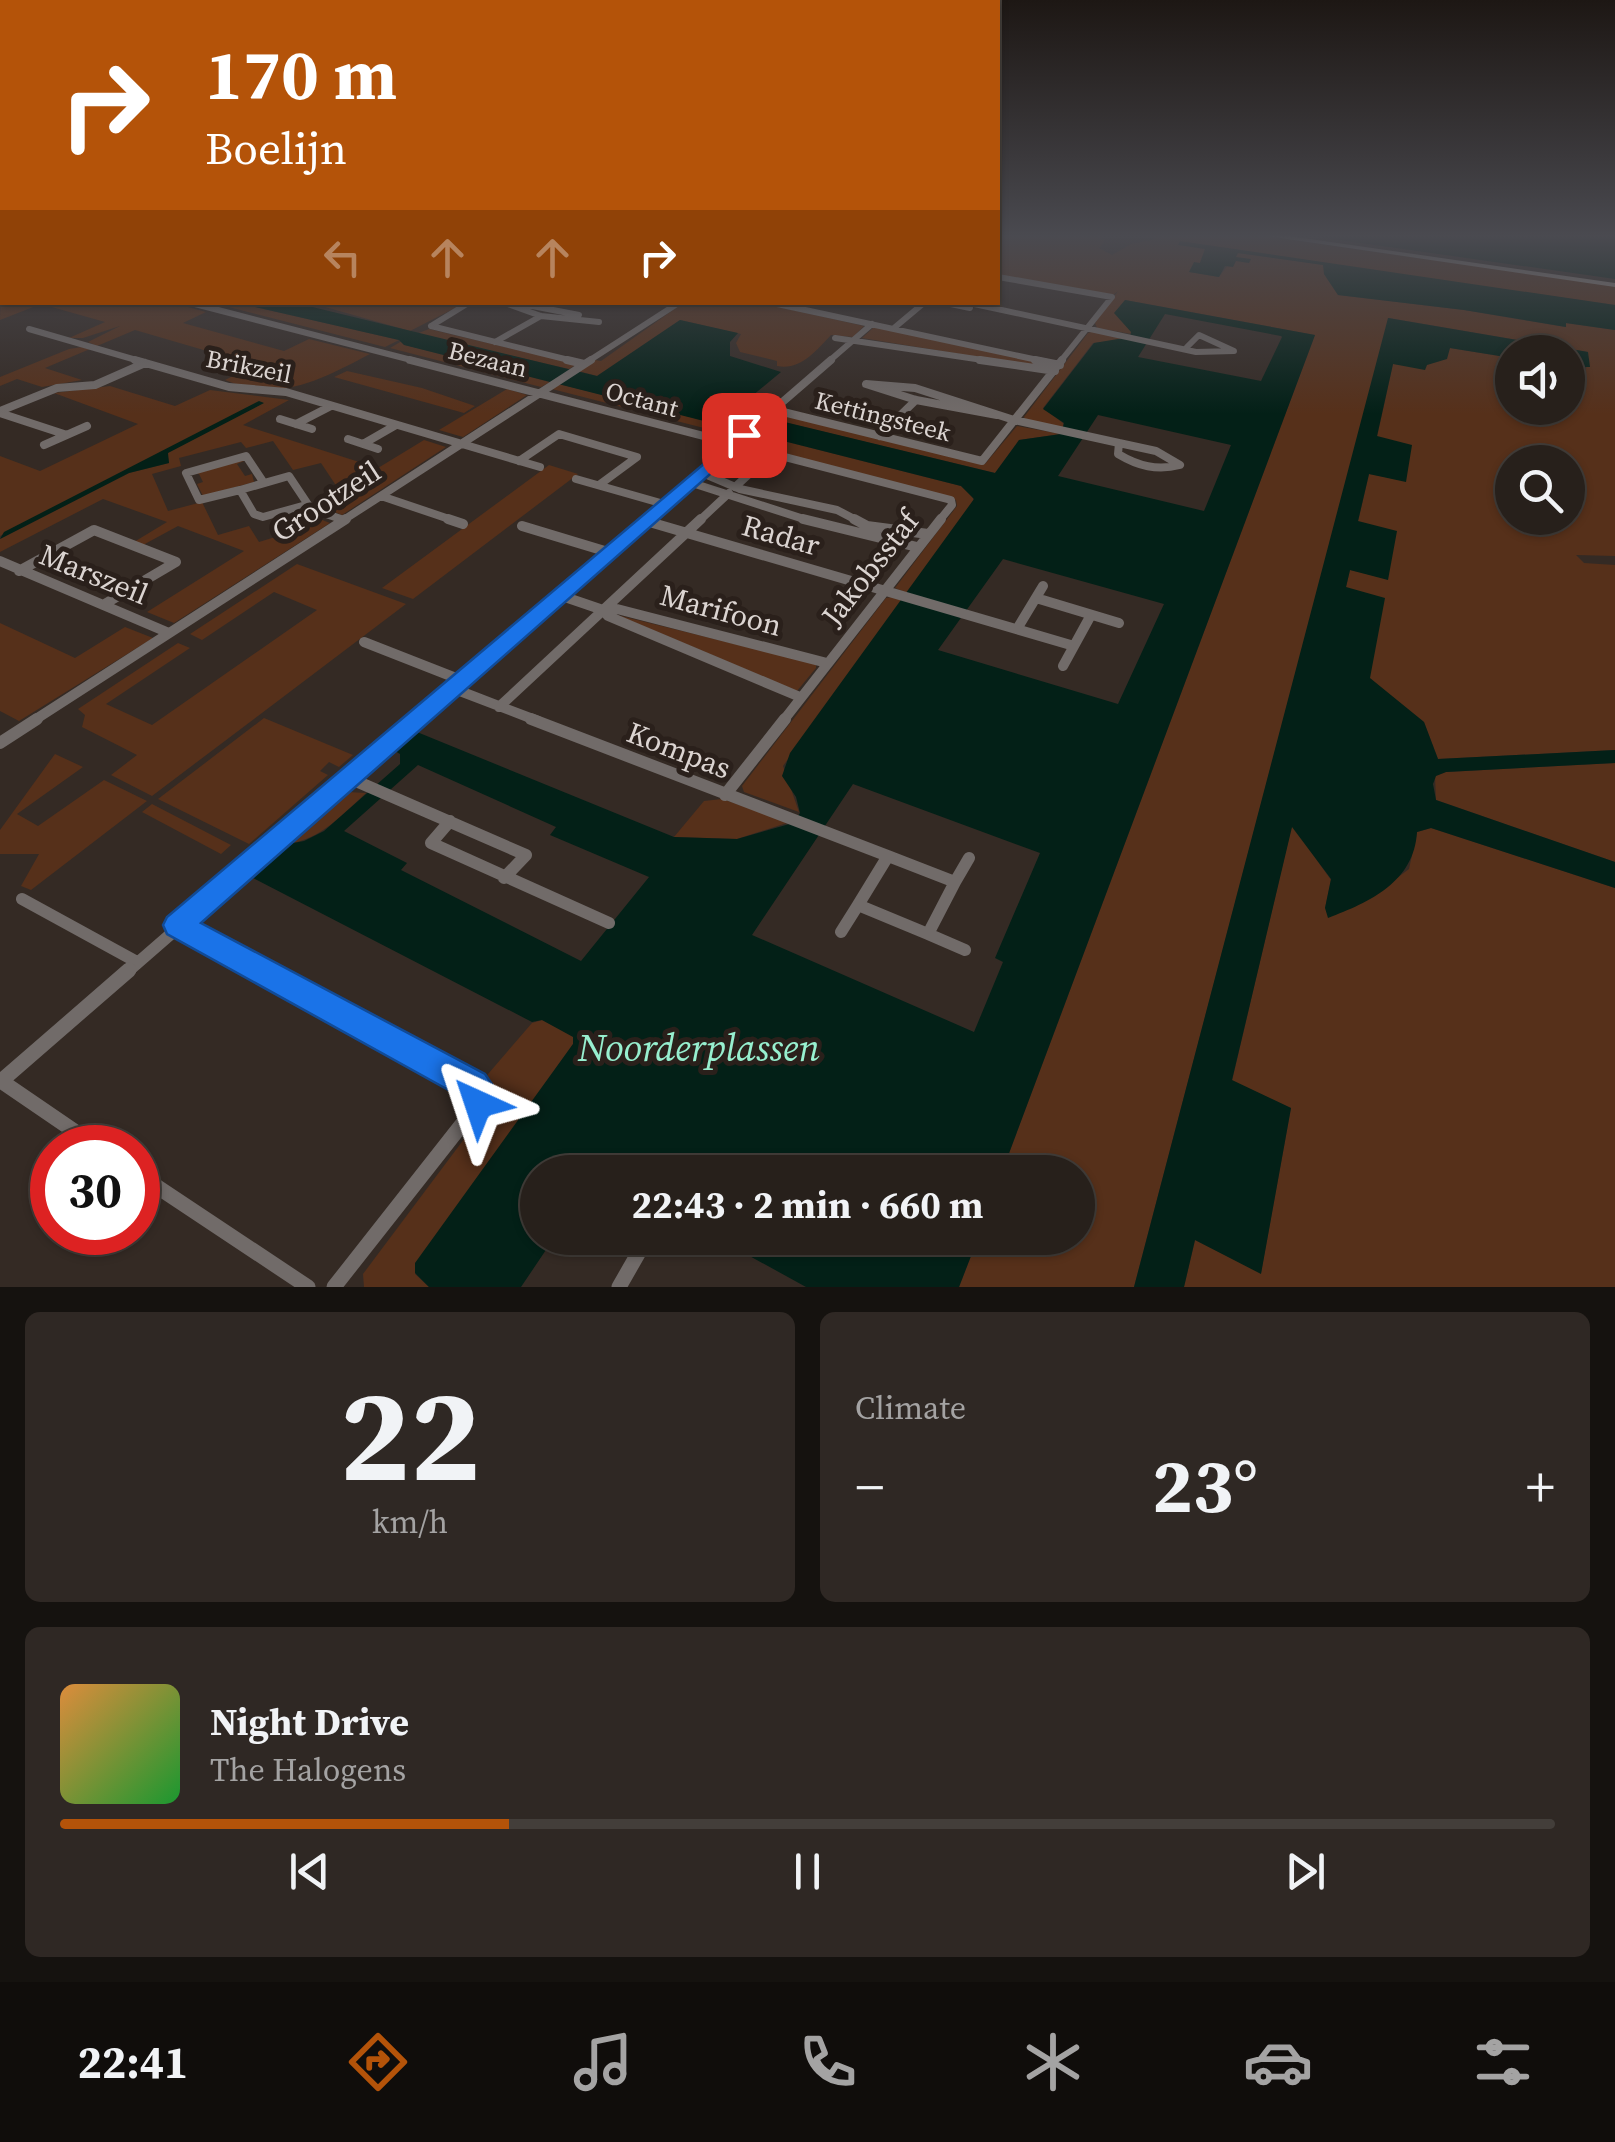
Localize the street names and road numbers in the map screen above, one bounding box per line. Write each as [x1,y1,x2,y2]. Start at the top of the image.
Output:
street label: Bezaan [445,333,531,385]
street label: Brikzeil [203,341,295,391]
street label: Octant [602,373,683,425]
street label: Kettingsteek [812,383,955,449]
street label: Grootzeil [264,451,388,551]
street label: Jakobsstaf [811,500,930,635]
street label: Radar [737,504,825,566]
street label: Marszeil [34,534,155,614]
street label: Marifoon [656,574,786,646]
street label: Kompas [621,711,737,789]

